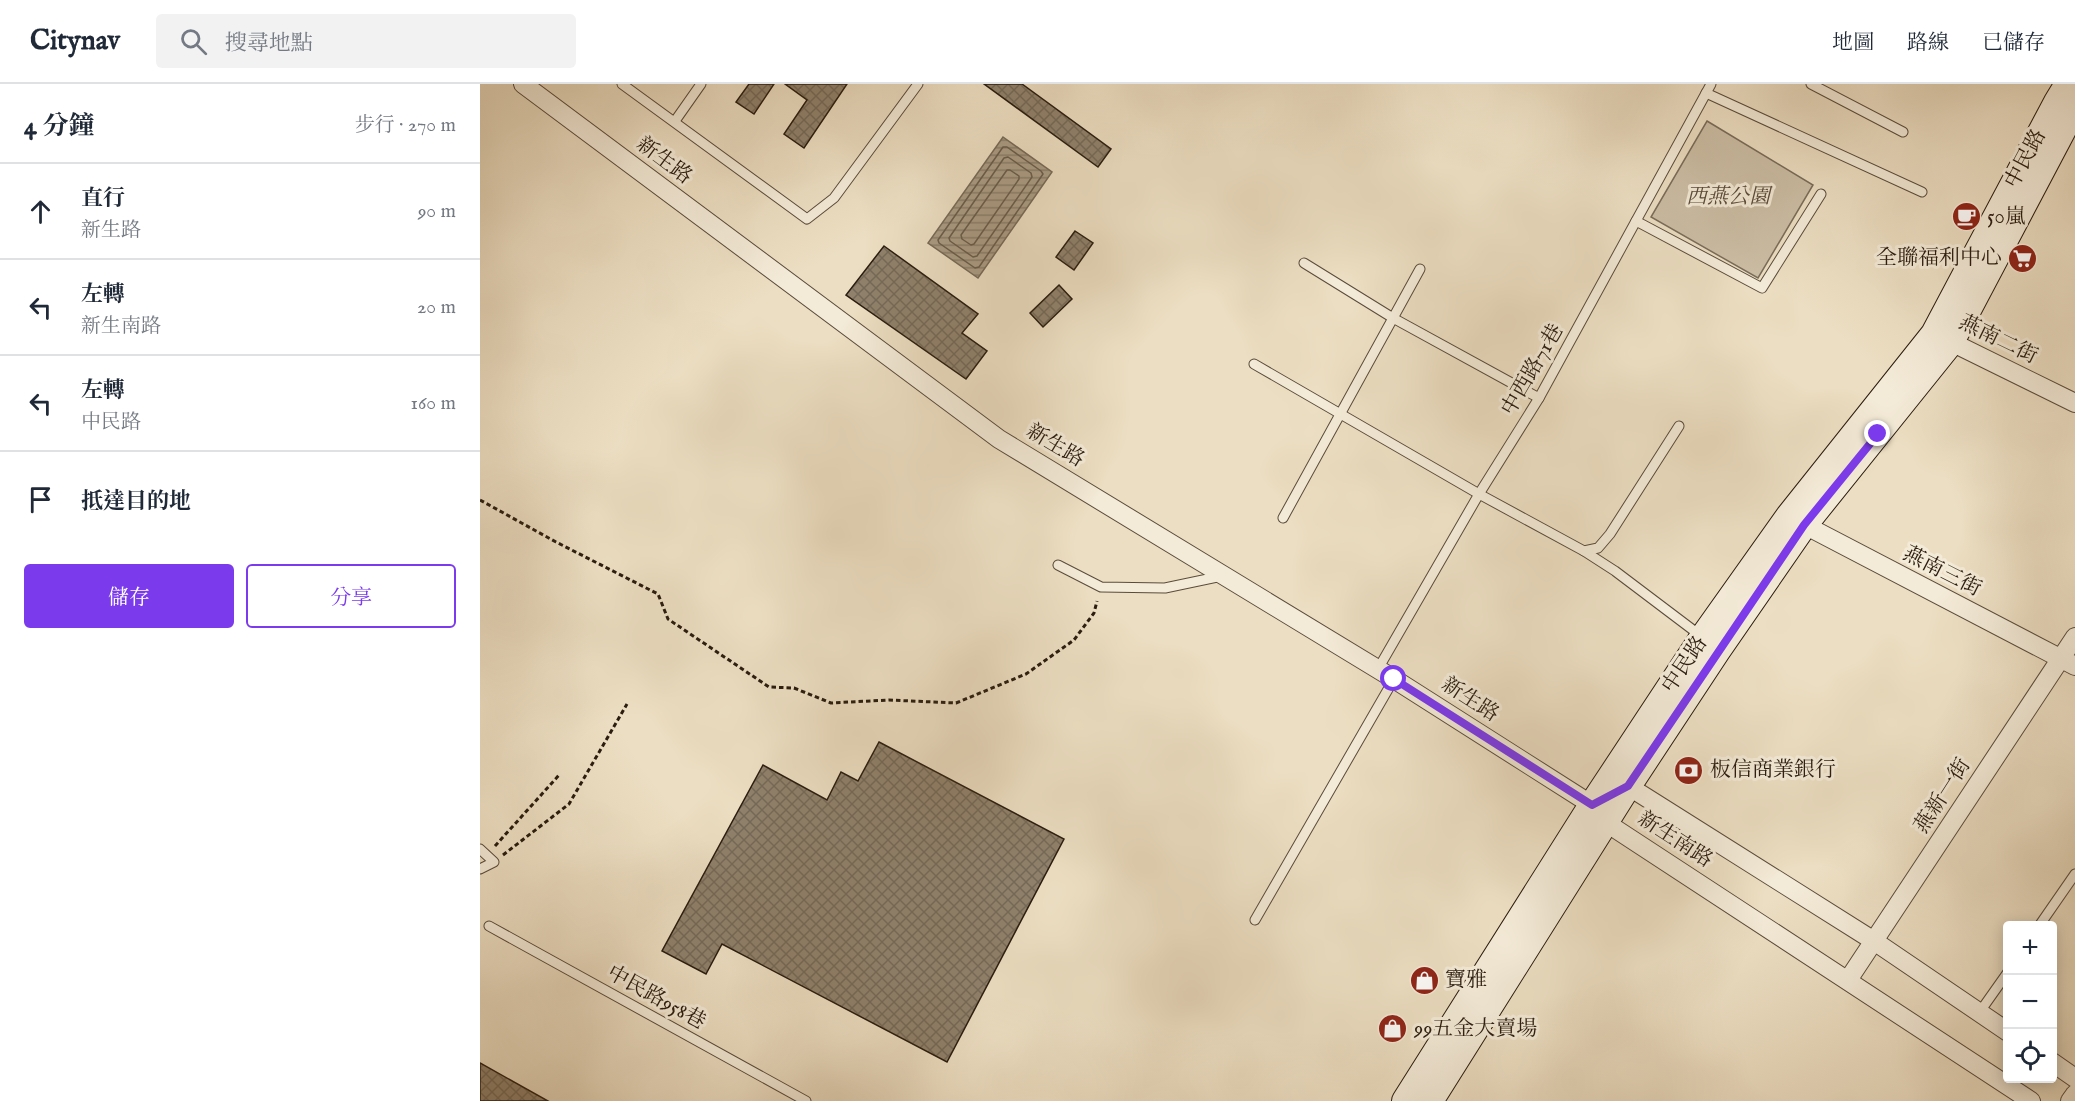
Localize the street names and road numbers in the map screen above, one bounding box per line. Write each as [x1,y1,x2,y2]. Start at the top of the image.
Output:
street label: 中民路 [1999,125,2053,193]
street label: 新生路 [631,131,697,191]
street label: 燕南二街 [1954,309,2042,371]
street label: 中西路71巷 [1496,319,1570,421]
street label: 新生路 [1021,418,1089,474]
street label: 燕南三街 [1898,541,1986,603]
street label: 中民路 [1656,631,1714,699]
street label: 新生路 [1436,672,1504,728]
street label: 燕新一街 [1909,753,1977,839]
street label: 新生南路 [1632,806,1718,874]
street label: 中民路958巷 [602,960,710,1036]

